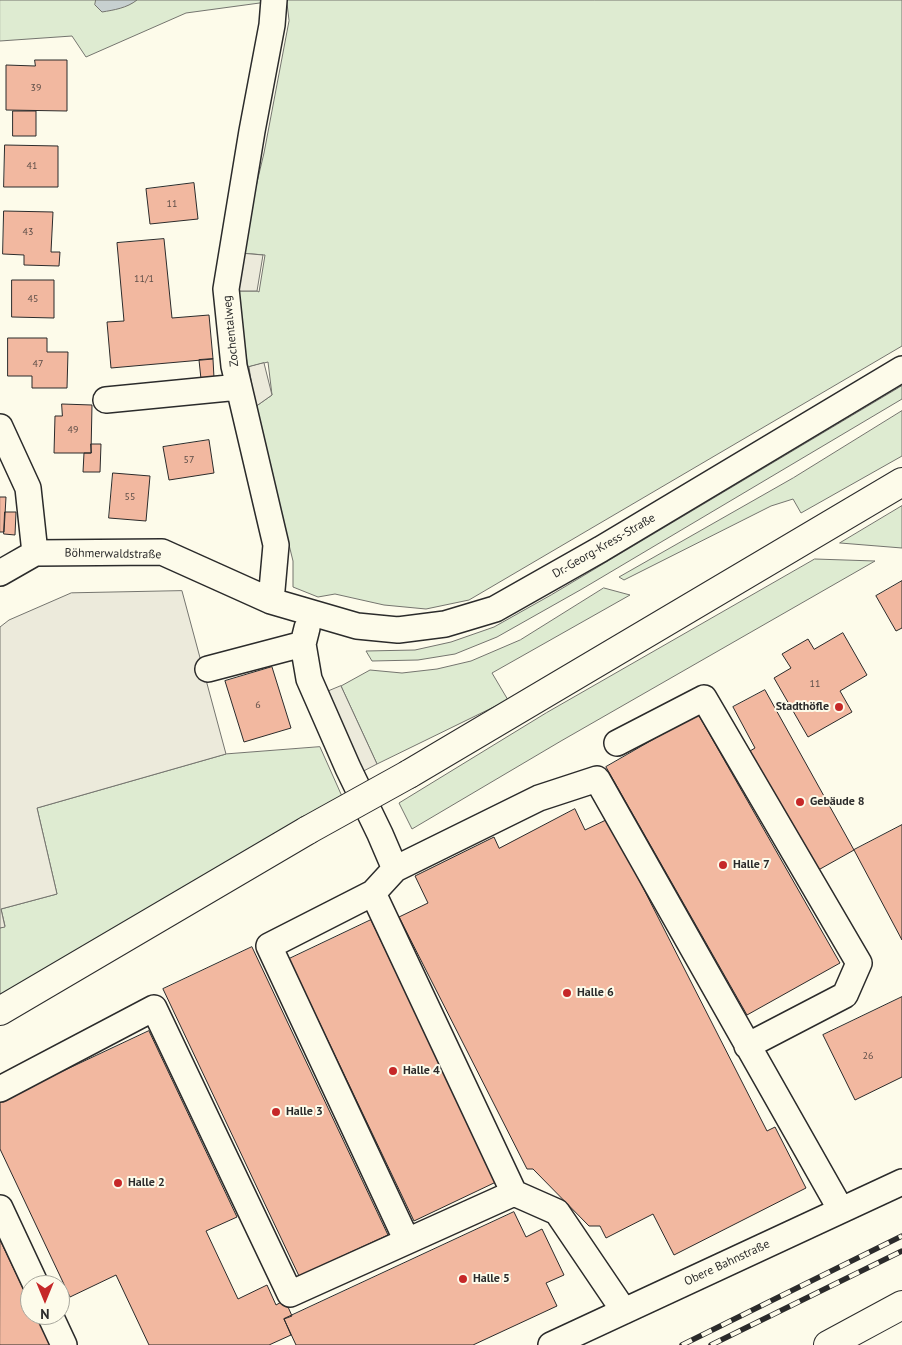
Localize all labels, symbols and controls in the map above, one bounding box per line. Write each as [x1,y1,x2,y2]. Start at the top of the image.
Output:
house number: 39 [31,82,41,94]
house number: 41 [27,160,37,172]
house number: 11 [167,198,177,210]
house number: 43 [23,226,33,238]
house number: 11/1 [134,273,154,285]
house number: 45 [28,293,38,305]
street label: Zochentalweg [220,295,242,367]
house number: 47 [33,358,43,370]
house number: 49 [68,424,78,436]
house number: 57 [184,454,194,466]
house number: 55 [125,491,135,503]
street label: Dr.-Georg-Kress-Straße [550,511,658,581]
street label: Böhmerwaldstraße [64,546,162,562]
house number: 11 [810,678,820,690]
house number: 6 [255,699,261,711]
place label: Stadthöfle [776,700,829,714]
marker: Stadthöfle [833,701,845,713]
place label: Gebäude 8 [810,795,865,809]
marker: Gebäude 8 [794,796,806,808]
place label: Halle 7 [733,858,770,872]
marker: Halle 7 [717,859,729,871]
place label: Halle 6 [577,986,614,1000]
marker: Halle 6 [561,987,573,999]
house number: 26 [863,1050,873,1062]
place label: Halle 4 [403,1064,440,1078]
marker: Halle 4 [387,1065,399,1077]
place label: Halle 3 [286,1105,323,1119]
marker: Halle 3 [270,1106,282,1118]
place label: Halle 2 [128,1176,165,1190]
marker: Halle 2 [112,1177,124,1189]
street label: Obere Bahnstraße [682,1237,772,1289]
place label: Halle 5 [473,1272,510,1286]
marker: Halle 5 [457,1273,469,1285]
north arrow [20,1275,70,1325]
text: N [40,1305,50,1323]

